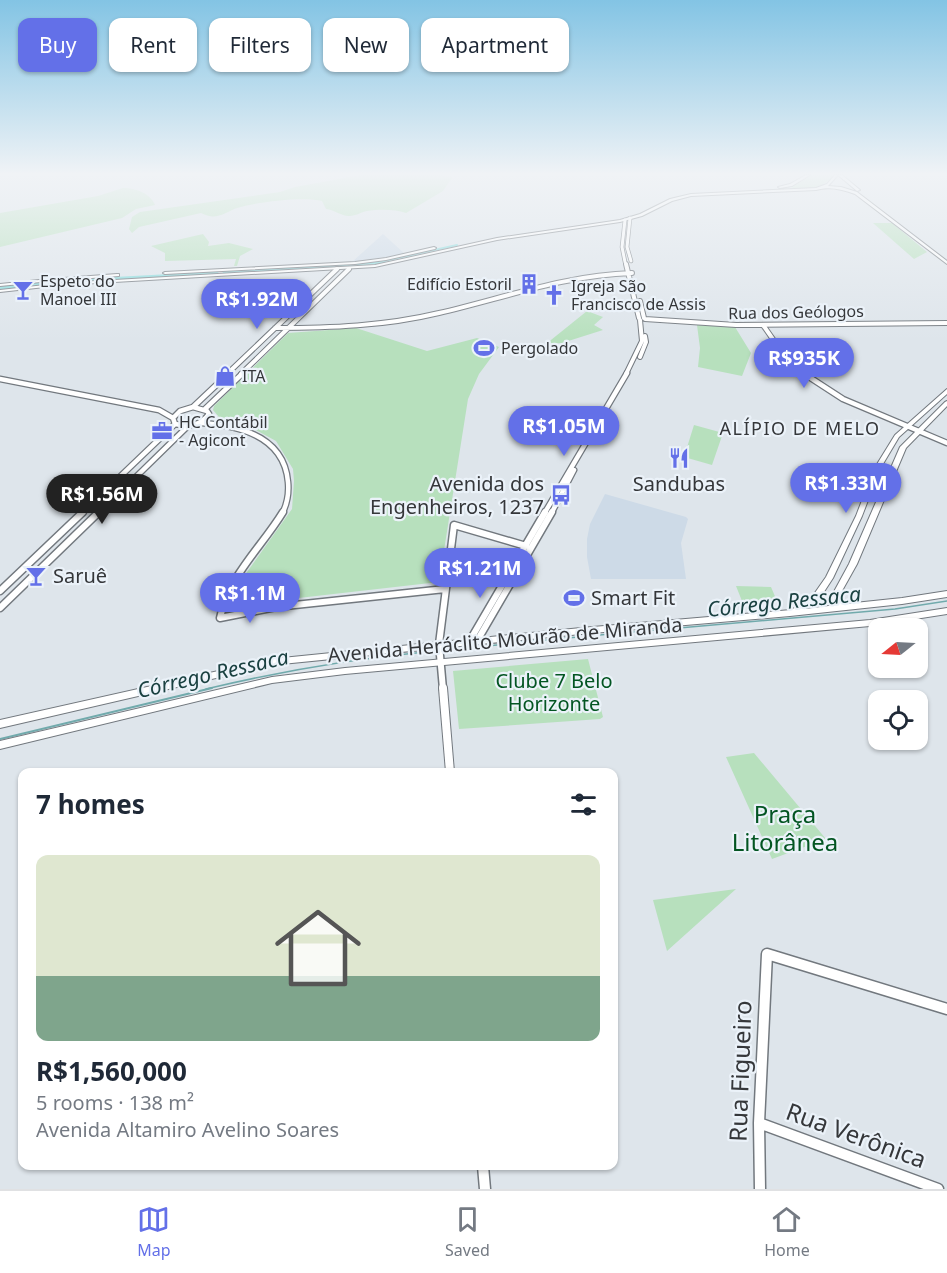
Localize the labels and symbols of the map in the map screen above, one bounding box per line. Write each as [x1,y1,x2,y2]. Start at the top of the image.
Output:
place label: Espeto do Manoel III [40,270,117,310]
building icon: Edifício Estoril [517,272,541,296]
place label: Edifício Estoril [407,273,512,295]
place label: Igreja São Francisco de Assis [571,275,706,315]
bar icon: Espeto do Manoel III [11,278,35,302]
pin: R$1.92M [202,279,312,330]
church icon: Igreja São Francisco de Assis [542,283,566,307]
street label: Rua dos Geólogos [728,300,864,324]
sports icon: Pergolado [472,336,496,360]
place label: Pergolado [501,337,578,359]
pin: R$935K [755,338,853,389]
shop icon: ITA [213,364,237,388]
place label: ITA [242,365,266,387]
pin: R$1.05M [509,406,619,457]
place label: HC Contábil - Agicont [179,411,268,451]
district label: ALÍPIO DE MELO [719,416,881,440]
office icon: HC Contábil - Agicont [150,419,174,443]
restaurant icon: Sandubas [667,446,691,470]
pin: R$1.33M [791,463,901,514]
place label: Avenida dos Engenheiros, 1237 [370,470,544,520]
place label: Sandubas [633,470,725,497]
pin: R$1.56M [47,474,157,525]
bus stop icon: Avenida dos Engenheiros, 1237 [549,483,573,507]
pin: R$1.21M [425,548,535,599]
place label: Saruê [53,562,107,589]
bar icon: Saruê [24,564,48,588]
pin: R$1.1M [201,573,299,624]
water label: Córrego Ressaca [706,579,862,623]
place label: Smart Fit [591,584,675,611]
sports icon: Smart Fit [562,586,586,610]
street label: Avenida Heráclito Mourão de Miranda [326,611,684,668]
north arrow [868,618,928,678]
water label: Córrego Ressaca [134,642,291,704]
park label: Clube 7 Belo Horizonte [495,667,613,717]
park label: Praça Litorânea [732,797,838,858]
street label: Rua Figueiro [721,1000,758,1142]
street label: Rua Verônica [782,1094,931,1175]

